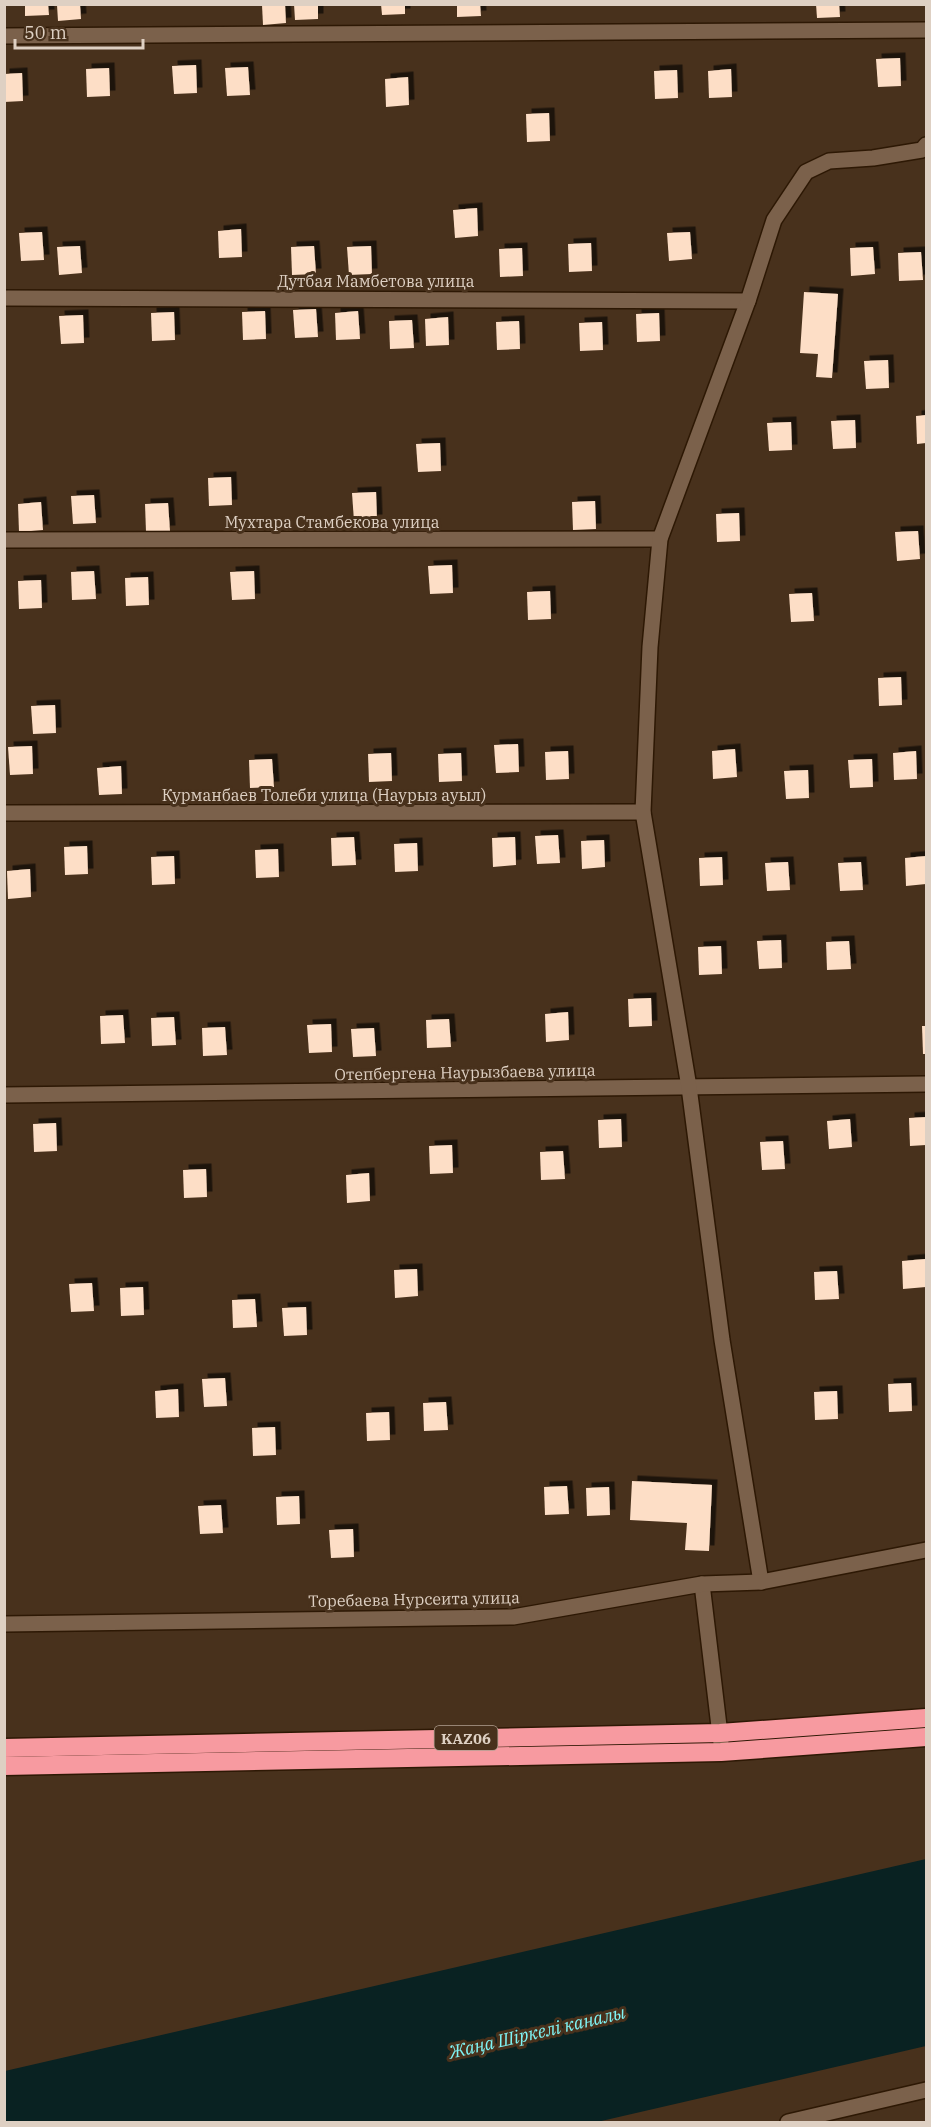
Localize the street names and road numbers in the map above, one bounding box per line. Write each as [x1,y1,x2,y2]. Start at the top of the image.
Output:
street label: Дутбая Мамбетова улица [277,271,475,291]
street label: Мухтара Стамбекова улица [224,512,440,532]
street label: Курманбаев Толеби улица (Наурыз ауыл) [162,785,486,805]
street label: Отепбергена Наурызбаева улица [334,1060,596,1084]
street label: Торебаева Нурсеита улица [308,1587,520,1611]
road number: KАZ06 [434,1726,498,1750]

